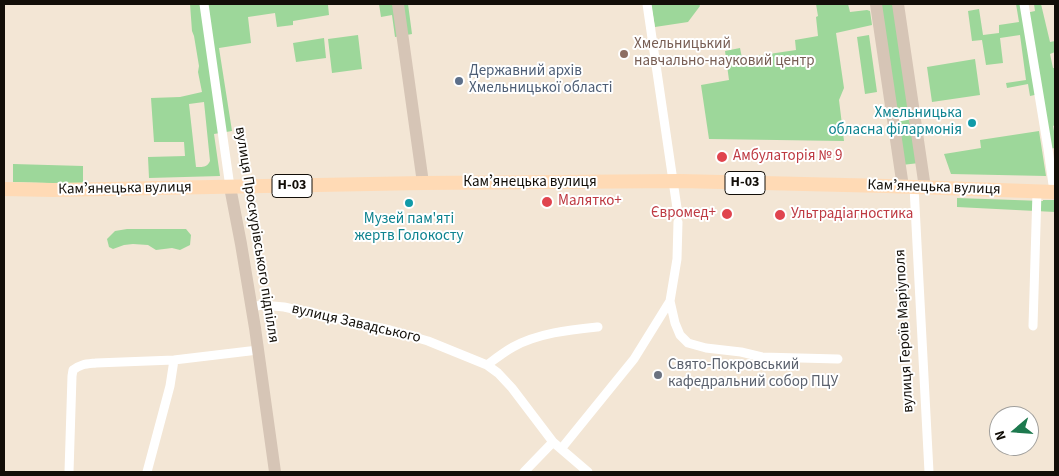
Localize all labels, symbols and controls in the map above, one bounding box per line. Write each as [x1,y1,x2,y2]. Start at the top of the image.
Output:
place label: Хмельницький навчально-науковий центр [634,36,815,71]
marker: Хмельницький навчально-науковий центр [618,48,630,60]
place label: Державний архів Хмельницької області [469,63,613,98]
marker: Державний архів Хмельницької області [453,75,465,87]
place label: Хмельницька обласна філармонія [828,105,962,140]
marker: Хмельницька обласна філармонія [966,117,978,129]
street label: вулиця Проскурівського підпілля [230,126,282,344]
place label: Амбулаторія № 9 [733,148,842,166]
marker: Амбулаторія № 9 [715,150,729,164]
road number: Н-03 [725,172,765,194]
street label: Камʼянецька вулиця [463,174,597,192]
road number: Н-03 [272,175,312,198]
street label: Камʼянецька вулиця [867,177,1001,199]
street label: Камʼянецька вулиця [58,179,192,199]
place label: Малятко+ [558,193,622,211]
marker: Малятко+ [540,195,554,209]
marker: Музей пам'яті жертв Голокосту [403,197,415,209]
place label: Євромед+ [651,205,716,223]
place label: Ультрадіагностика [791,206,913,224]
marker: Євромед+ [720,207,734,221]
marker: Ультрадіагностика [773,208,787,222]
place label: Музей пам'яті жертв Голокосту [354,211,464,246]
street label: вулиця Героїв Маріуполя [892,249,918,413]
street label: вулиця Завадського [290,300,422,348]
place label: Свято-Покровський кафедральний собор ПЦУ [668,357,838,392]
marker: Свято-Покровський кафедральний собор ПЦУ [652,369,664,381]
north arrow [989,406,1039,456]
text: N [990,428,1012,443]

